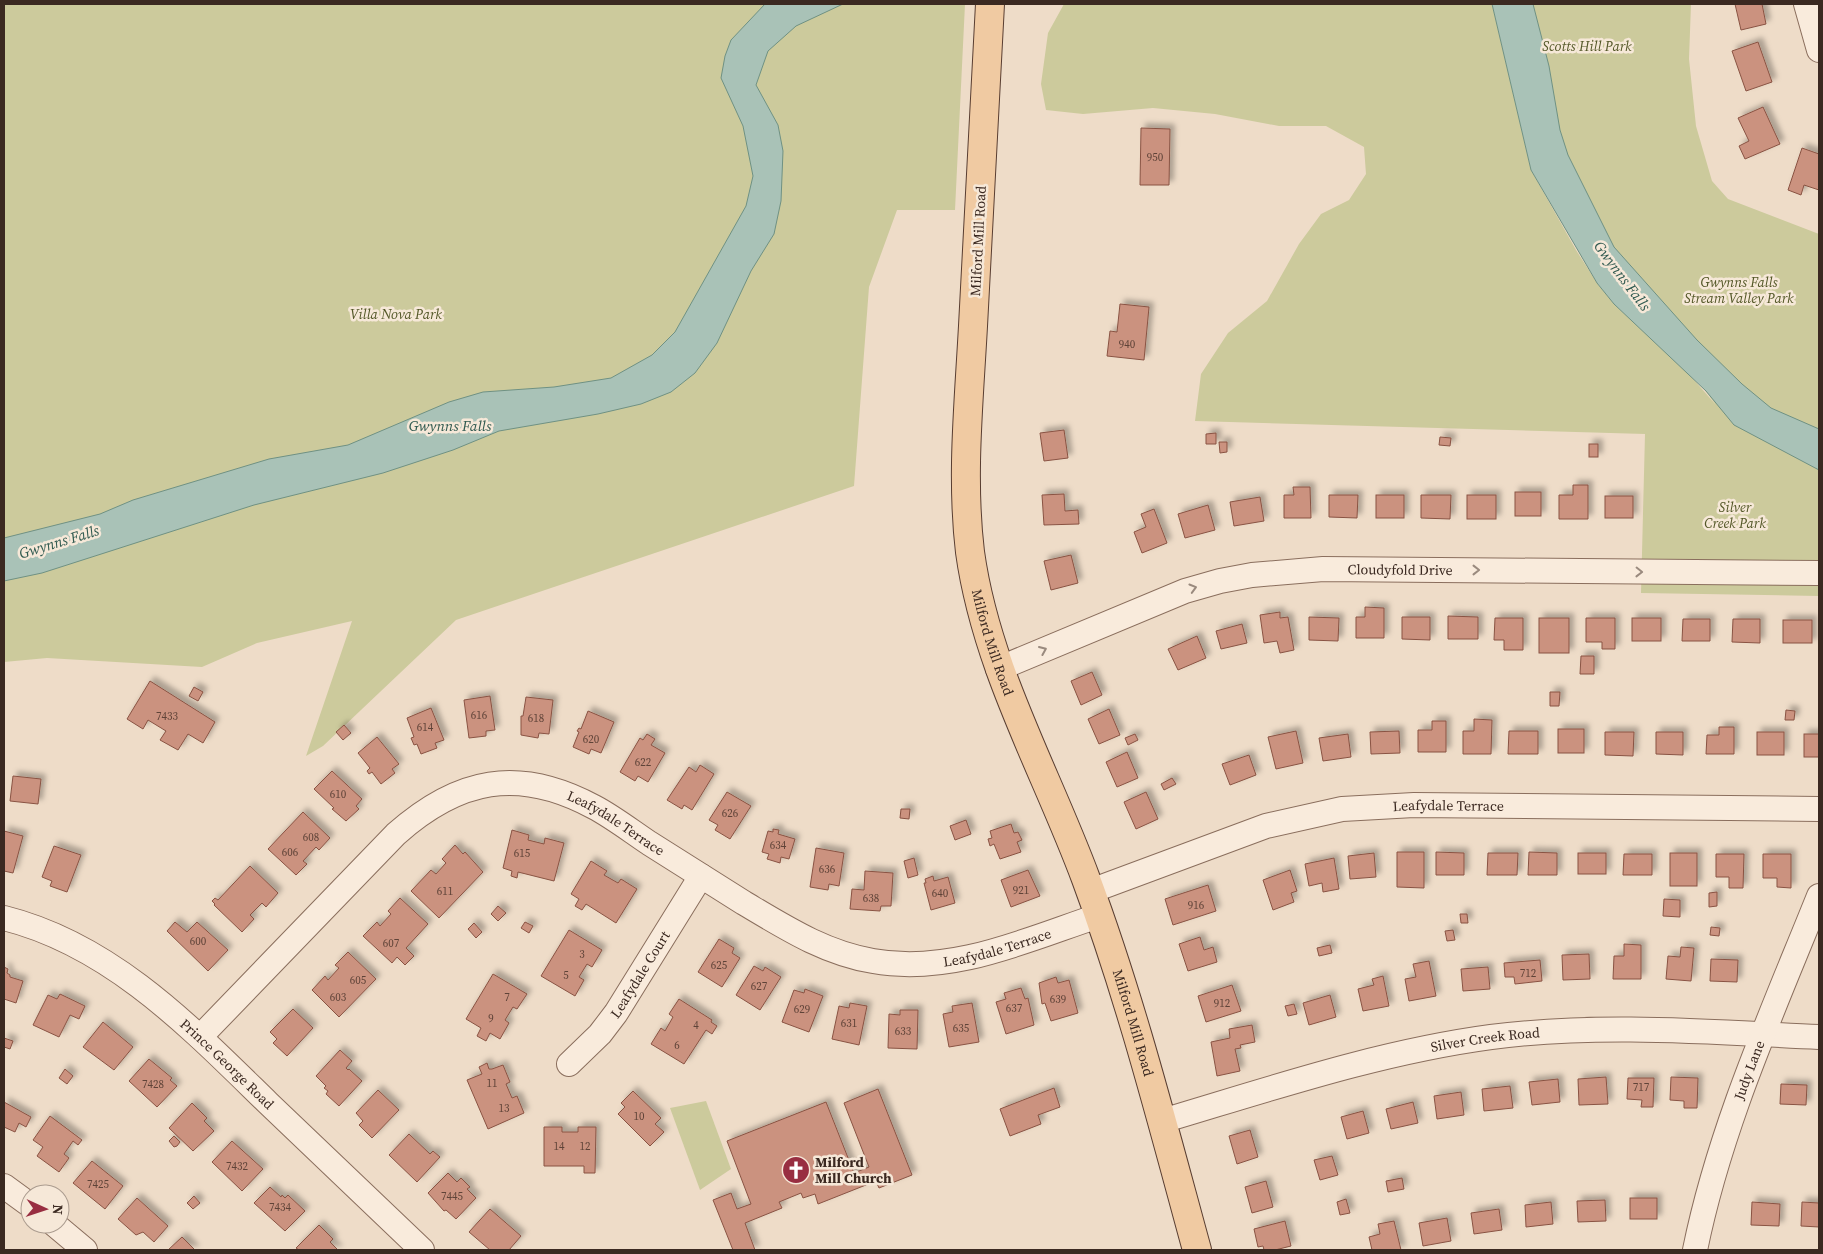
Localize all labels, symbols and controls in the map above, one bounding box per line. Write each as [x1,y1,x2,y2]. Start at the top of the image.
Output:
park label: Scotts Hill Park [1542,36,1632,56]
house number: 950 [1147,150,1164,165]
street label: Milford Mill Road [965,185,991,297]
water label: Gwynns Falls [1589,236,1656,315]
park label: Gwynns Falls Stream Valley Park [1684,272,1794,308]
park label: Villa Nova Park [350,304,442,324]
house number: 940 [1119,337,1136,352]
water label: Gwynns Falls [409,415,492,436]
park label: Silver Creek Park [1704,497,1766,533]
water label: Gwynns Falls [16,519,102,564]
street label: Cloudyfold Drive [1348,559,1453,580]
one-way arrow [1473,565,1481,575]
one-way arrow [1636,567,1643,577]
one-way arrow [1189,584,1197,594]
street label: Milford Mill Road [967,587,1019,698]
one-way arrow [1038,645,1047,656]
house number: 616 [471,708,488,723]
house number: 7433 [156,709,178,724]
house number: 618 [528,711,544,726]
house number: 614 [417,720,434,735]
house number: 620 [583,732,600,747]
house number: 622 [635,755,652,770]
street label: Leafydale Terrace [564,785,668,860]
house number: 610 [330,787,347,802]
street label: Leafydale Terrace [1392,795,1504,816]
house number: 626 [722,806,739,821]
house number: 608 [303,830,319,845]
house number: 634 [770,838,787,853]
house number: 606 [282,845,299,860]
house number: 615 [514,846,531,861]
house number: 636 [819,862,836,877]
house number: 921 [1013,883,1029,898]
house number: 611 [437,884,453,899]
house number: 640 [932,886,949,901]
house number: 638 [863,891,879,906]
house number: 916 [1188,898,1205,913]
street label: Leafydale Terrace [942,923,1054,972]
street label: Leafydale Court [605,927,675,1022]
house number: 600 [190,934,207,949]
house number: 607 [383,936,400,951]
house number: 3 [579,947,585,962]
house number: 625 [711,958,728,973]
house number: 712 [1520,966,1537,981]
street label: Milford Mill Road [1108,967,1159,1078]
house number: 5 [563,968,569,983]
house number: 605 [350,973,367,988]
house number: 627 [751,979,768,994]
house number: 603 [330,990,347,1005]
house number: 7 [504,990,510,1005]
house number: 639 [1050,992,1066,1007]
house number: 912 [1214,996,1231,1011]
house number: 637 [1006,1001,1023,1016]
house number: 629 [794,1002,810,1017]
house number: 9 [488,1011,494,1026]
street label: Prince George Road [176,1014,279,1114]
house number: 631 [841,1016,857,1031]
house number: 4 [693,1018,699,1033]
house number: 635 [953,1021,970,1036]
street label: Silver Creek Road [1429,1022,1541,1057]
house number: 633 [895,1024,912,1039]
street label: Judy Lane [1729,1037,1769,1104]
house number: 6 [674,1038,680,1053]
house number: 11 [487,1076,498,1091]
house number: 7428 [142,1077,164,1092]
house number: 717 [1633,1080,1650,1095]
house number: 13 [499,1101,510,1116]
house number: 10 [634,1109,645,1124]
house number: 14 [554,1139,565,1154]
house number: 12 [580,1139,591,1154]
place label: Milford Mill Church [815,1152,892,1188]
church icon: Milford Mill Church [781,1155,811,1185]
house number: 7432 [226,1159,248,1174]
house number: 7425 [87,1177,109,1192]
north arrow [20,1184,70,1234]
house number: 7445 [441,1189,463,1204]
house number: 7434 [269,1200,291,1215]
text: N [48,1204,68,1215]

